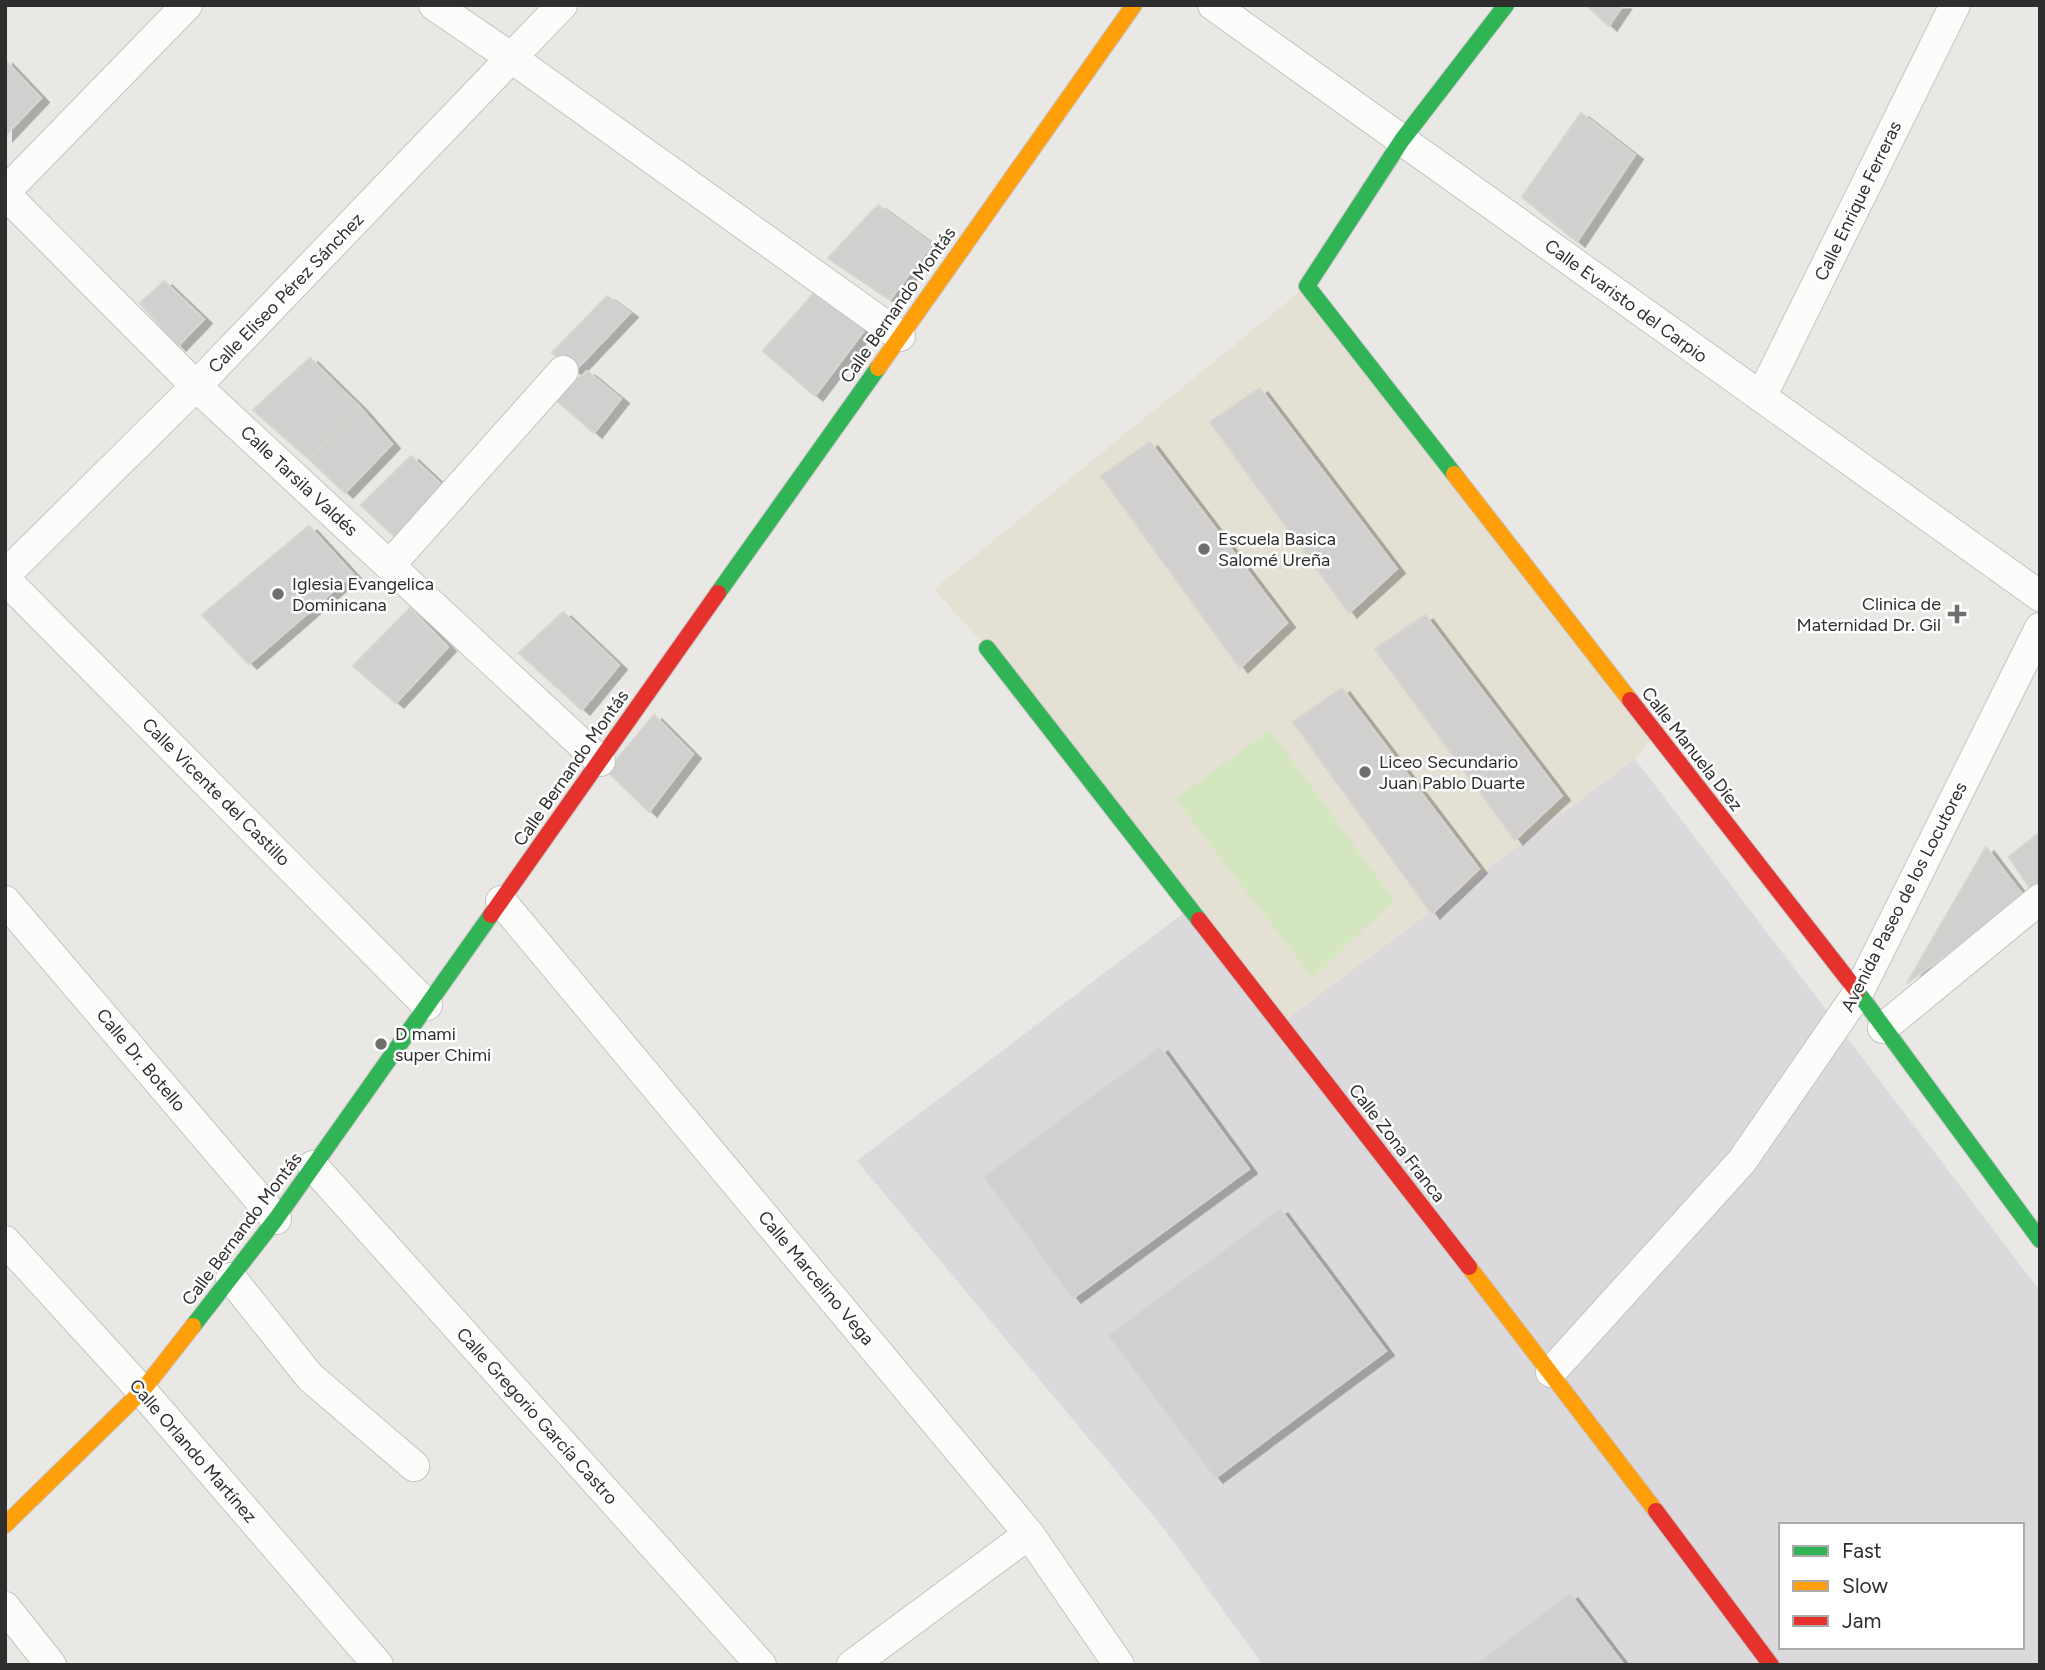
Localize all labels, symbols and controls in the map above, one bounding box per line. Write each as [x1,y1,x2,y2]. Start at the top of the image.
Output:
street label: Calle Enrique Ferreras [1810,117,1906,285]
street label: Calle Eliseo Pérez Sánchez [204,208,368,378]
street label: Calle Bernando Montás [836,223,960,387]
street label: Calle Evaristo del Carpio [1540,235,1712,367]
street label: Calle Tarsila Valdés [236,421,362,541]
place label: Escuela Basica Salomé Ureña [1218,528,1336,571]
marker: Escuela Basica Salomé Ureña [1196,541,1212,557]
place label: Iglesia Evangelica Dominicana [292,573,434,616]
marker: Iglesia Evangelica Dominicana [270,586,286,602]
place label: Clinica de Maternidad Dr. Gil [1797,593,1941,636]
marker: Clinica de Maternidad Dr. Gil [1947,604,1967,624]
street label: Calle Manuela Díez [1637,683,1747,816]
street label: Calle Bernando Montás [509,686,633,850]
street label: Calle Vicente del Castillo [137,713,295,871]
place label: Liceo Secundario Juan Pablo Duarte [1379,751,1525,794]
marker: Liceo Secundario Juan Pablo Duarte [1357,764,1373,780]
street label: Avenida Paseo de los Locutores [1836,778,1972,1016]
street label: Calle Dr. Botello [92,1004,190,1116]
place label: D mami super Chimi [395,1023,491,1066]
marker: D mami super Chimi [373,1036,389,1052]
street label: Calle Zona Franca [1344,1080,1450,1206]
street label: Calle Bernando Montás [177,1148,307,1310]
street label: Calle Marcelino Vega [753,1206,879,1350]
street label: Calle Gregorio García Castro [452,1323,622,1509]
street label: Calle Orlando Martínez [125,1375,262,1527]
legend [1779,1523,2024,1649]
text: Fast [1842,1538,1882,1563]
text: Slow [1842,1573,1888,1598]
text: Jam [1842,1608,1881,1633]

